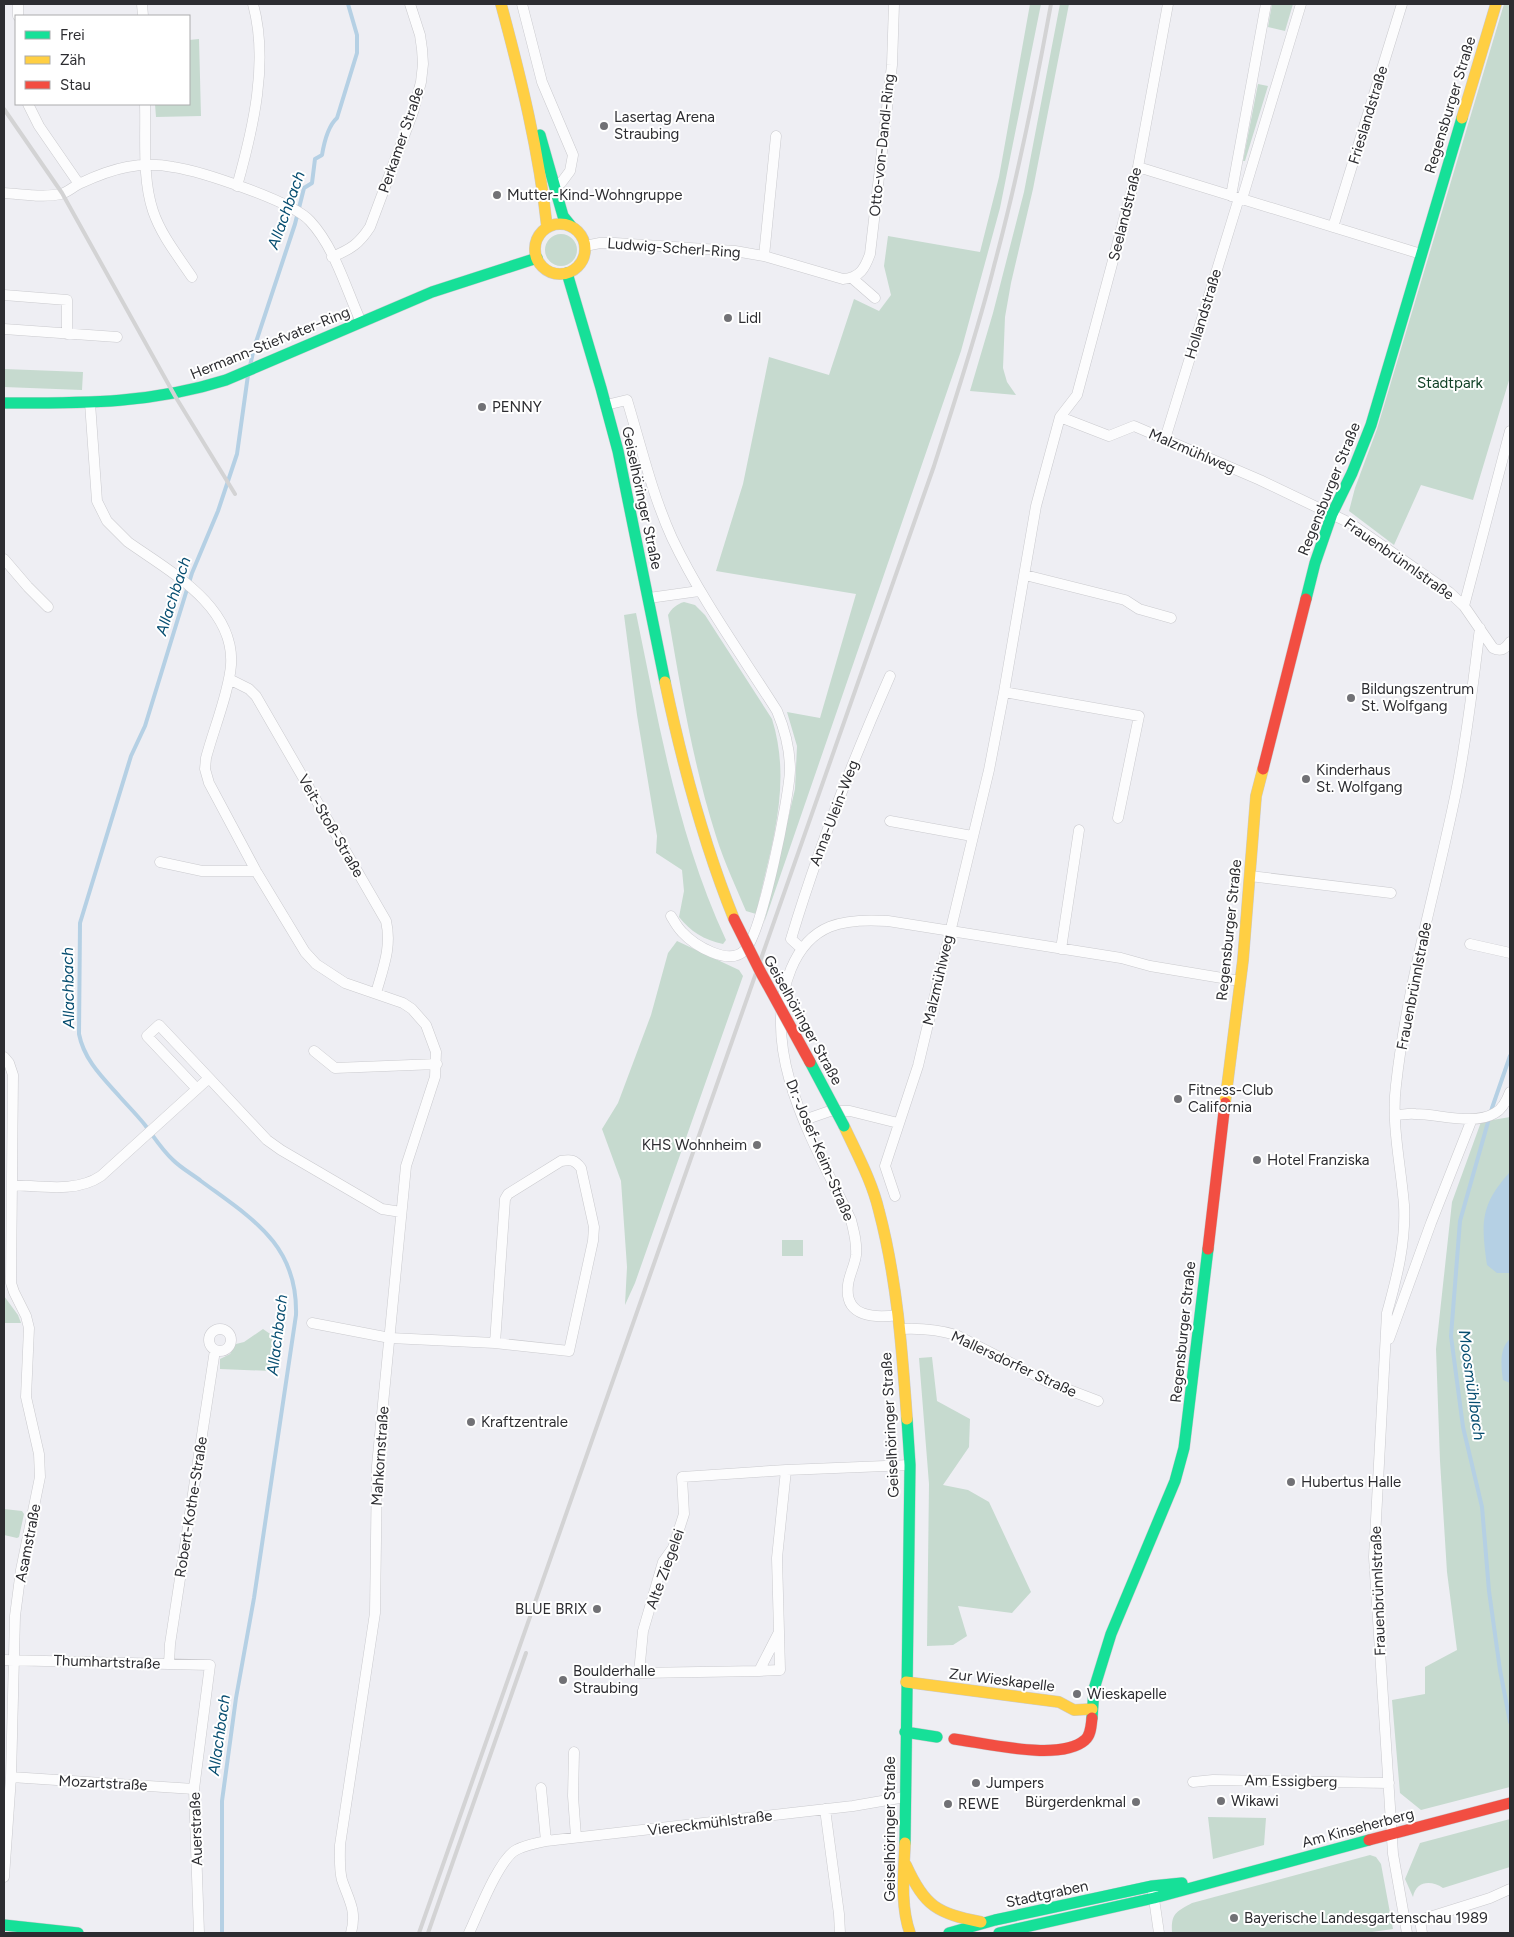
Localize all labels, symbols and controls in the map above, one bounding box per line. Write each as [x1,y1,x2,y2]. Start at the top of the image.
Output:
legend [15,15,190,105]
text: Frei [60,26,85,44]
street label: Regensburger Straße [1421,34,1479,176]
text: Zäh [60,51,86,69]
street label: Frieslandstraße [1345,64,1391,166]
street label: Otto-von-Dandl-Ring [866,73,898,217]
text: Stau [60,76,91,94]
street label: Perkamer Straße [374,85,428,195]
place label: Lasertag Arena Straubing [614,108,715,143]
marker: Lasertag Arena Straubing [598,120,610,132]
street label: Seelandstraße [1105,165,1145,263]
water label: Allachbach [263,168,309,252]
place label: Mutter-Kind-Wohngruppe [507,186,682,204]
marker: Mutter-Kind-Wohngruppe [491,189,503,201]
street label: Ludwig-Scherl-Ring [607,234,741,262]
street label: Hollandstraße [1181,267,1225,361]
street label: Hermann-Stiefvater-Ring [188,303,352,383]
place label: Lidl [738,309,761,327]
marker: Lidl [722,312,734,324]
park label: Stadtpark [1417,374,1484,392]
place label: PENNY [492,398,542,416]
marker: PENNY [476,401,488,413]
street label: Regensburger Straße [1294,420,1364,558]
street label: Geiselhöringer Straße [618,425,666,571]
street label: Malzmühlweg [1146,425,1238,477]
street label: Frauenbrünnlstraße [1341,514,1457,604]
water label: Allachbach [151,554,195,639]
place label: Bildungszentrum St. Wolfgang [1361,680,1474,715]
marker: Bildungszentrum St. Wolfgang [1345,692,1357,704]
street label: Anna-Ulein-Weg [806,758,862,868]
place label: Kinderhaus St. Wolfgang [1316,761,1403,796]
street label: Veit-Stoß-Straße [294,771,368,881]
marker: Kinderhaus St. Wolfgang [1300,773,1312,785]
street label: Regensburger Straße [1213,858,1245,1002]
street label: Frauenbrünnlstraße [1393,920,1435,1052]
street label: Malzmühlweg [919,933,957,1027]
water label: Allachbach [58,947,78,1030]
street label: Geiselhöringer Straße [760,952,846,1088]
street label: Dr.-Josef-Keim-Straße [782,1076,858,1224]
place label: Fitness-Club California [1188,1081,1274,1116]
marker: Fitness-Club California [1172,1093,1184,1105]
place label: KHS Wohnheim [642,1136,747,1154]
marker: KHS Wohnheim [751,1139,763,1151]
place label: Hotel Franziska [1267,1151,1369,1169]
marker: Hotel Franziska [1251,1154,1263,1166]
street label: Regensburger Straße [1167,1260,1199,1404]
water label: Allachbach [262,1293,291,1378]
street label: Mallersdorfer Straße [948,1327,1080,1401]
water label: Moosmühlbach [1455,1329,1489,1441]
street label: Geiselhöringer Straße [877,1352,903,1498]
street label: Mahkornstraße [368,1405,392,1507]
place label: Kraftzentrale [481,1413,568,1431]
marker: Kraftzentrale [465,1416,477,1428]
street label: Robert-Kothe-Straße [171,1435,211,1579]
place label: Hubertus Halle [1301,1473,1401,1491]
marker: Hubertus Halle [1285,1476,1297,1488]
street label: Asamstraße [12,1502,44,1584]
street label: Alte Ziegelei [642,1526,688,1612]
street label: Frauenbrünnlstraße [1367,1526,1389,1656]
place label: BLUE BRIX [515,1600,588,1618]
marker: BLUE BRIX [591,1603,603,1615]
street label: Thumhartstraße [53,1651,161,1673]
place label: Boulderhalle Straubing [573,1662,655,1697]
street label: Zur Wieskapelle [948,1665,1056,1695]
marker: Boulderhalle Straubing [557,1674,569,1686]
place label: Wieskapelle [1087,1685,1167,1703]
marker: Wieskapelle [1071,1688,1083,1700]
water label: Allachbach [204,1693,234,1778]
street label: Geiselhöringer Straße [881,1756,899,1902]
street label: Am Essigberg [1245,1771,1337,1791]
street label: Mozartstraße [58,1772,148,1794]
place label: Jumpers [986,1774,1044,1792]
marker: Jumpers [970,1777,982,1789]
street label: Auerstraße [186,1792,206,1866]
place label: Wikawi [1231,1792,1279,1810]
place label: Bürgerdenkmal [1025,1793,1126,1811]
place label: REWE [958,1795,1000,1813]
marker: Wikawi [1215,1795,1227,1807]
marker: Bürgerdenkmal [1130,1796,1142,1808]
marker: REWE [942,1798,954,1810]
street label: Am Kinseherberg [1300,1804,1416,1852]
street label: Viereckmühlstraße [647,1806,773,1840]
street label: Stadtgraben [1004,1876,1090,1912]
place label: Bayerische Landesgartenschau 1989 [1244,1909,1488,1927]
marker: Bayerische Landesgartenschau 1989 [1228,1912,1240,1924]

